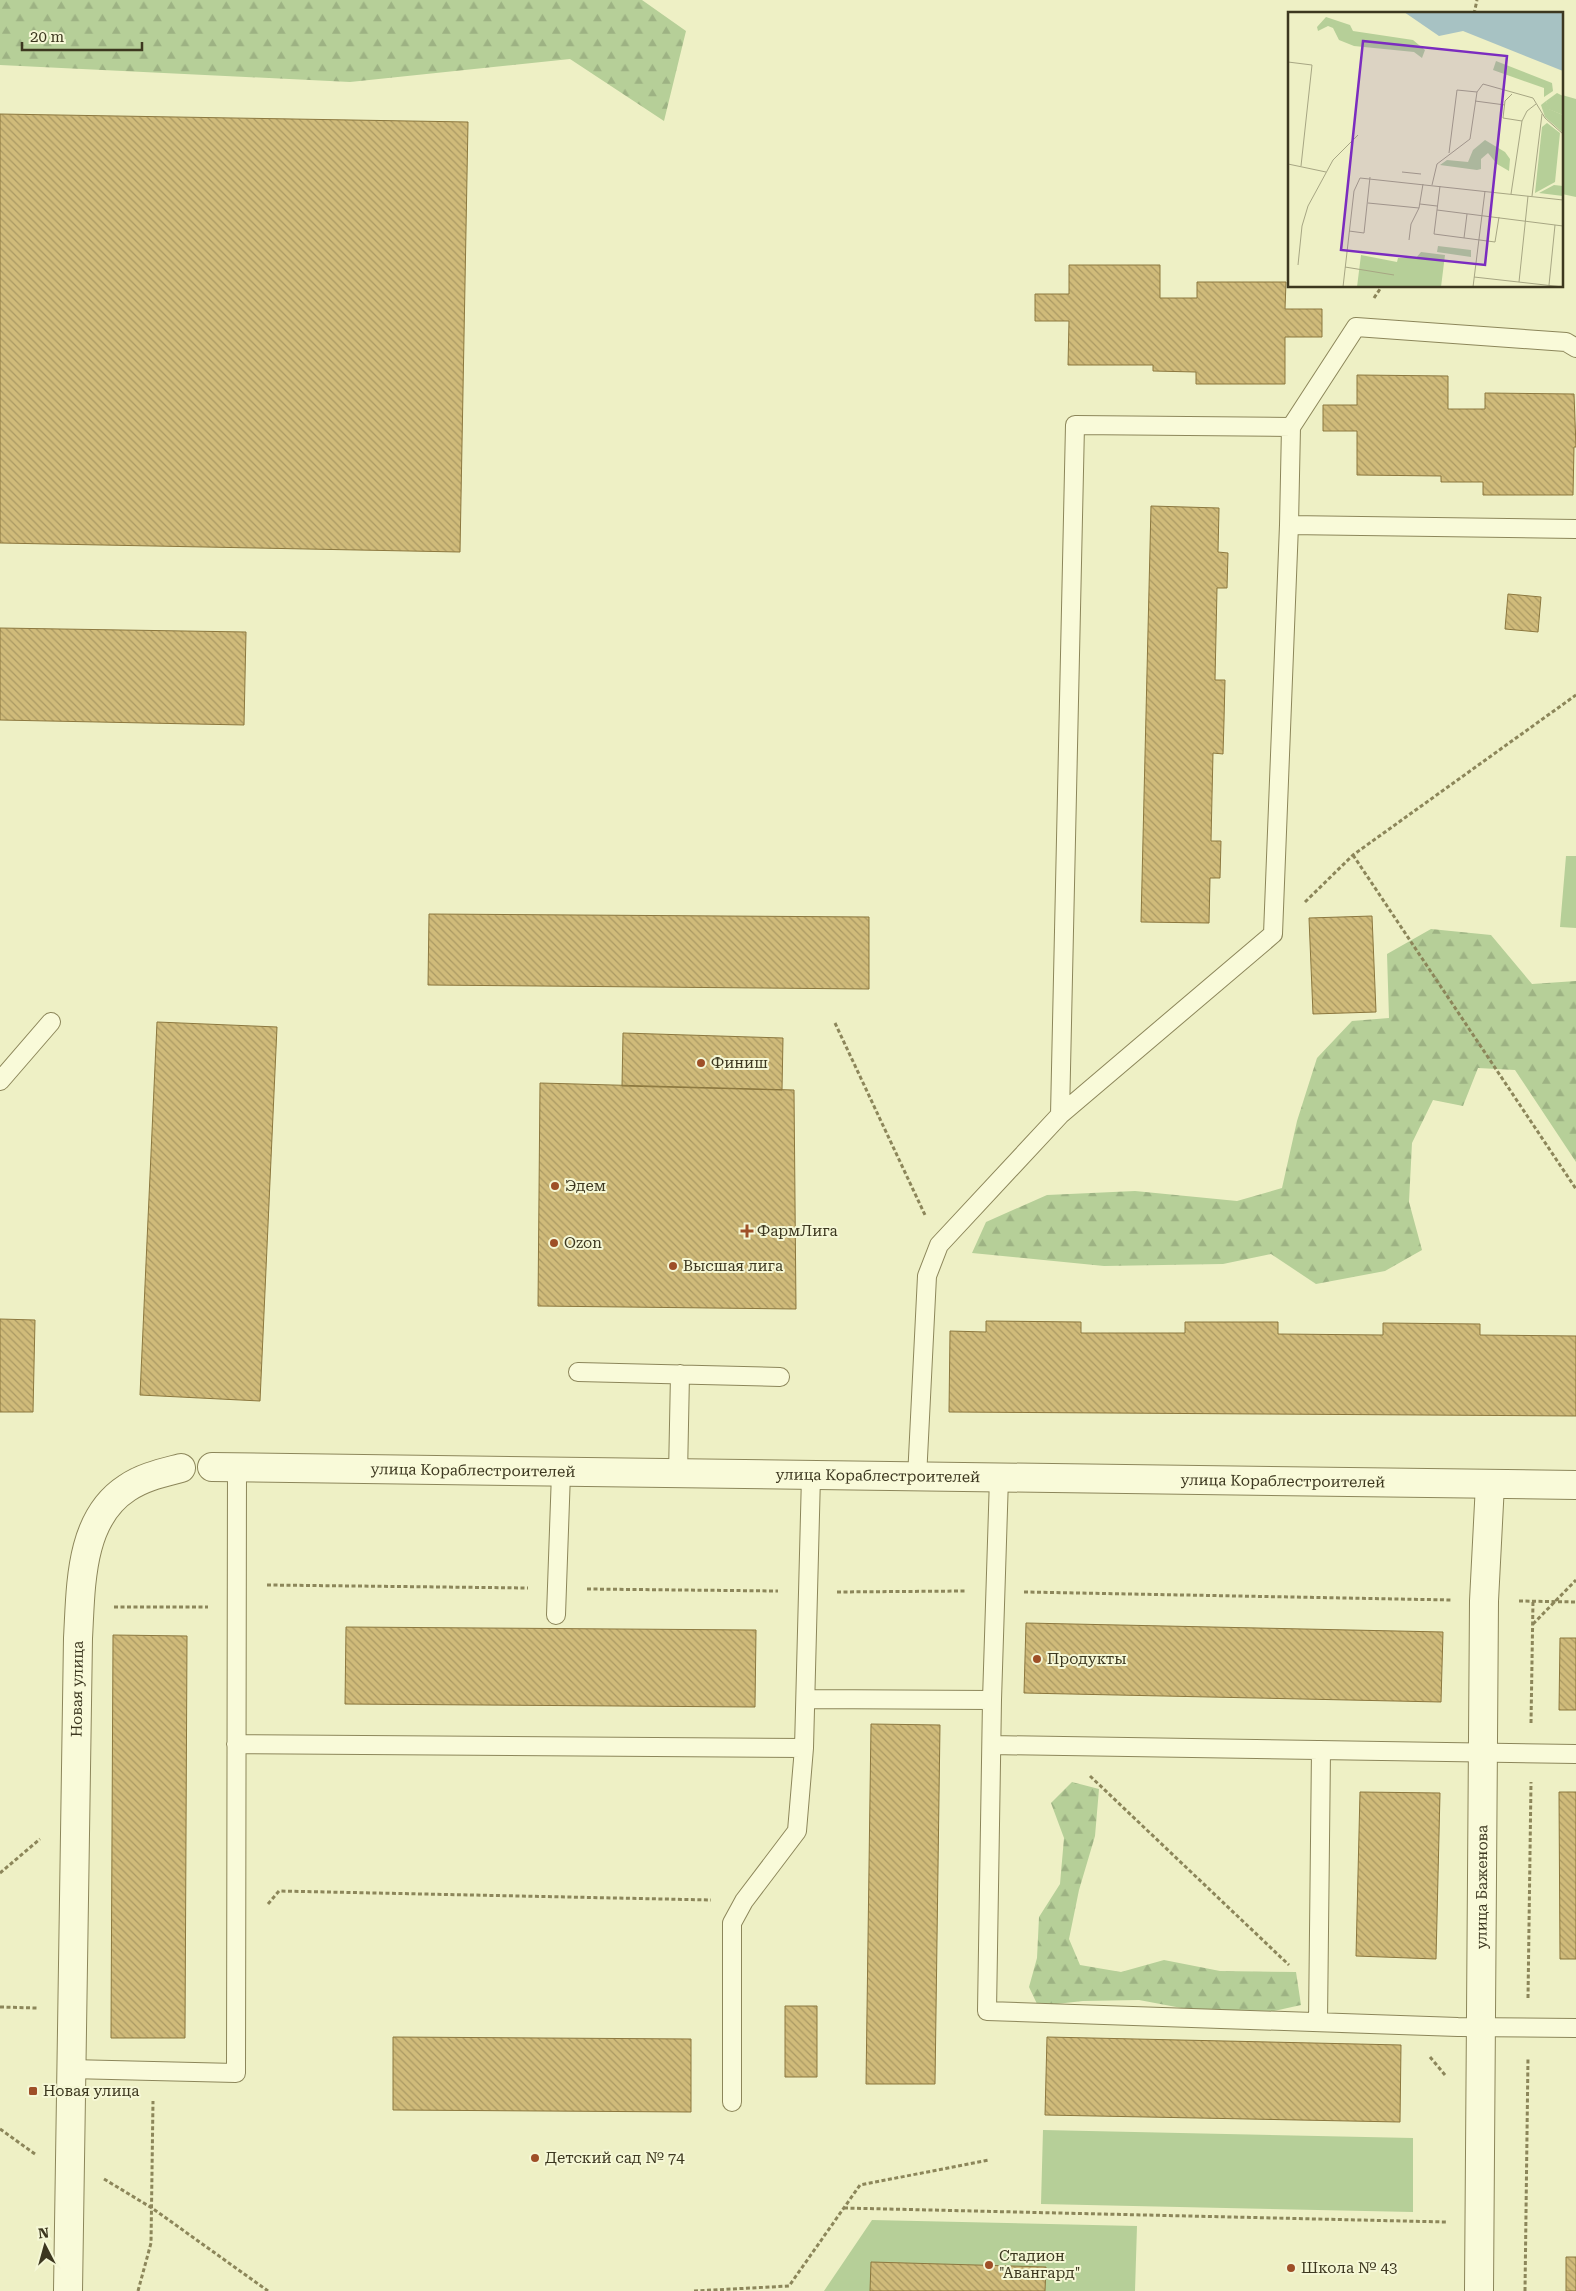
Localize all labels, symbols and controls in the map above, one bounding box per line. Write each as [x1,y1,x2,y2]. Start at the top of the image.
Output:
inset map [1288,12,1564,288]
scale bar [22,20,142,52]
text: 20 m [30,28,65,46]
place label: Финиш [711,1054,768,1072]
marker: Финиш [695,1057,707,1069]
place label: Эдем [565,1177,606,1195]
marker: Эдем [549,1180,561,1192]
place label: ФармЛига [757,1222,838,1240]
marker: ФармЛига [741,1225,753,1237]
place label: Ozon [564,1234,602,1252]
marker: Ozon [548,1237,560,1249]
place label: Высшая лига [683,1257,783,1275]
marker: Высшая лига [667,1260,679,1272]
street label: улица Кораблестроителей [371,1460,575,1481]
street label: улица Кораблестроителей [776,1465,980,1486]
street label: улица Кораблестроителей [1181,1471,1385,1491]
street label: Новая улица [67,1641,87,1737]
place label: Продукты [1047,1650,1127,1668]
marker: Продукты [1031,1653,1043,1665]
street label: улица Баженова [1472,1825,1491,1949]
place label: Новая улица [43,2082,139,2100]
marker: Новая улица [27,2085,39,2097]
place label: Детский сад № 74 [545,2149,685,2167]
marker: Детский сад № 74 [529,2152,541,2164]
north arrow [20,2221,70,2271]
text: N [37,2225,50,2242]
place label: Стадион "Авангард" [999,2247,1080,2282]
marker: Стадион "Авангард" [983,2259,995,2271]
place label: Школа № 43 [1301,2259,1397,2277]
marker: Школа № 43 [1285,2262,1297,2274]

